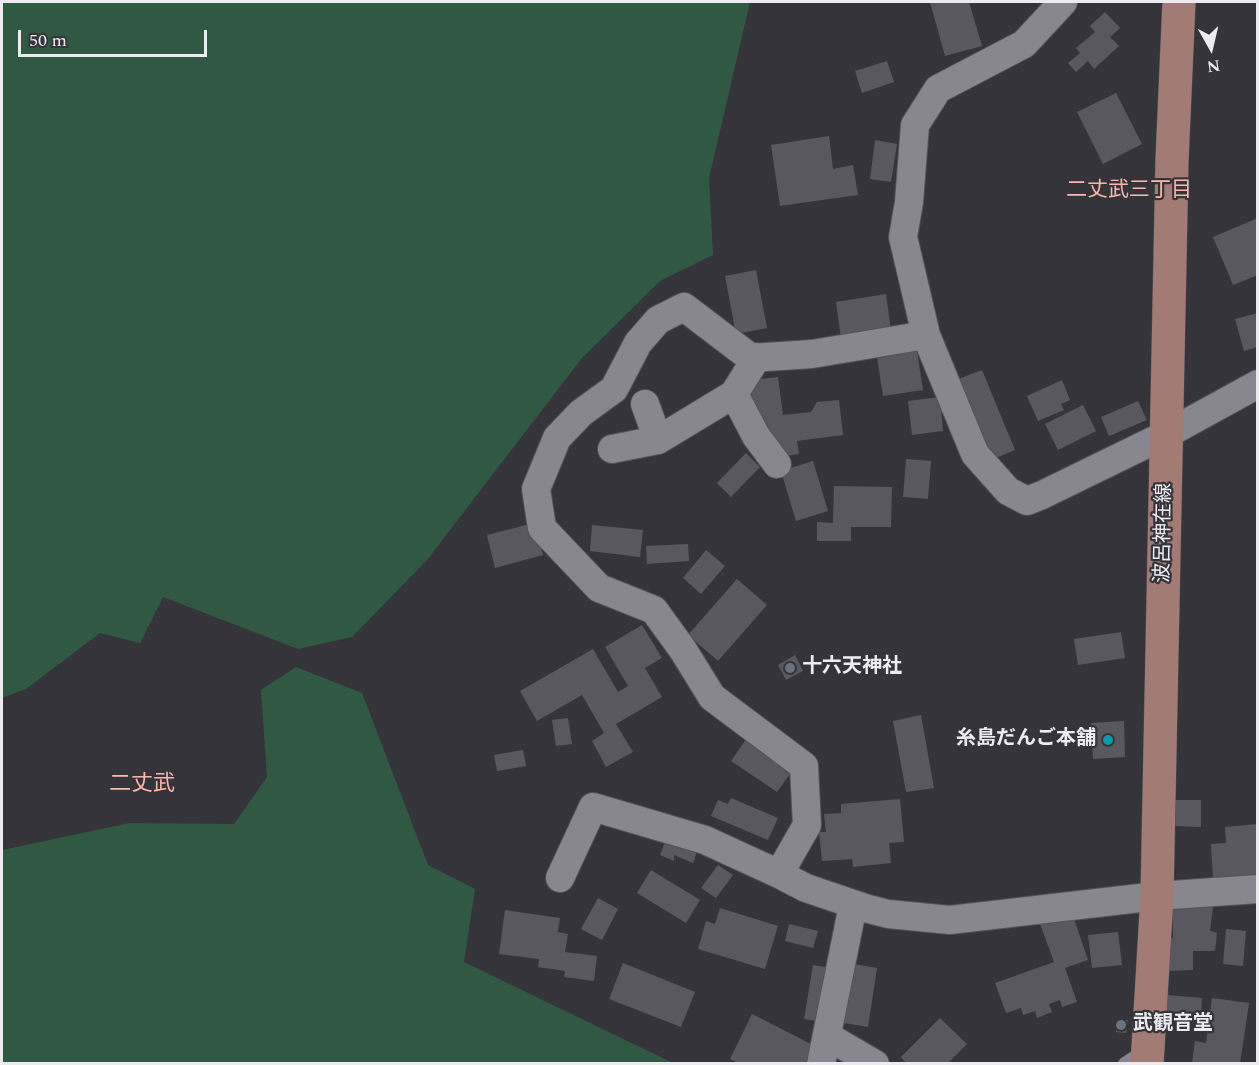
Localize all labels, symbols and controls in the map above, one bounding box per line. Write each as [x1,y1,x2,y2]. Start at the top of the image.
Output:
scale bar [21,18,210,56]
north arrow [1181,18,1241,78]
text: 50 m [29,27,67,54]
text: N [1205,53,1222,79]
district label: 二丈武三丁目 [1066,179,1192,205]
street label: 波呂神在線 [1152,483,1178,583]
place label: 十六天神社 [802,656,902,680]
marker: 十六天神社 [783,661,797,675]
place label: 糸島だんご本舗 [956,728,1096,752]
marker: 糸島だんご本舗 [1101,733,1115,747]
district label: 二丈武 [109,773,175,799]
place label: 武観音堂 [1133,1013,1213,1037]
marker: 武観音堂 [1114,1018,1128,1032]

